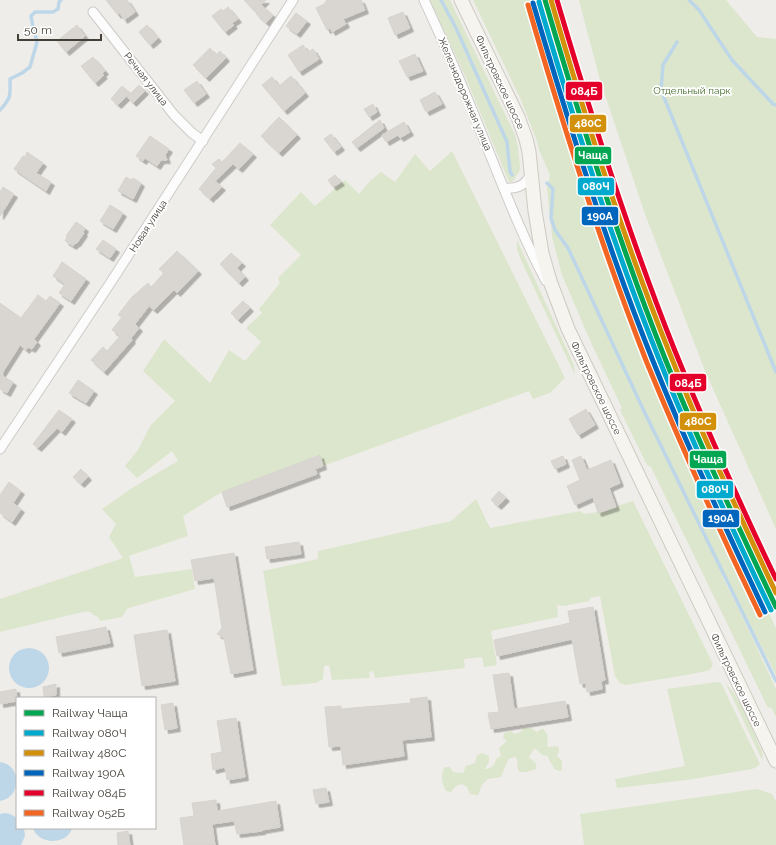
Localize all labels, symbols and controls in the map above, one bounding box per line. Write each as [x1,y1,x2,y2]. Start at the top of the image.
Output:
scale bar [18,16,101,42]
text: 50 m [24,23,52,37]
street label: Фильтровское шоссе [473,33,527,131]
street label: Железнодорожная улица [436,36,494,152]
street label: Речная улица [122,50,170,108]
line badge: 084Б [565,81,603,101]
text: 084Б [570,85,598,98]
park label: Отдельный парк [653,85,731,96]
line badge: 480С [569,114,607,133]
text: 480С [574,117,602,130]
line badge: Чаща [574,146,612,165]
text: Чаща [578,149,608,162]
line badge: 080Ч [577,177,615,196]
text: 080Ч [582,180,610,193]
street label: Новая улица [127,198,169,254]
line badge: 190А [581,206,619,226]
text: 190А [587,210,614,223]
street label: Фильтровское шоссе [569,340,623,436]
line badge: 084Б [669,373,707,392]
text: 084Б [674,377,702,390]
line badge: 480С [679,412,717,431]
text: 480С [684,415,712,428]
line badge: Чаща [689,450,727,469]
text: Чаща [693,453,723,466]
line badge: 080Ч [696,480,734,499]
text: 080Ч [701,483,729,496]
line badge: 190А [702,509,740,528]
text: 190А [708,512,735,525]
street label: Фильтровское шоссе [709,632,763,728]
legend [16,697,156,829]
text: Railway Чаща [52,706,128,720]
text: Railway 080Ч [52,726,127,740]
text: Railway 480С [52,746,126,760]
text: Railway 190А [52,766,125,780]
text: Railway 084Б [52,786,126,800]
text: Railway 052Б [52,806,125,820]

